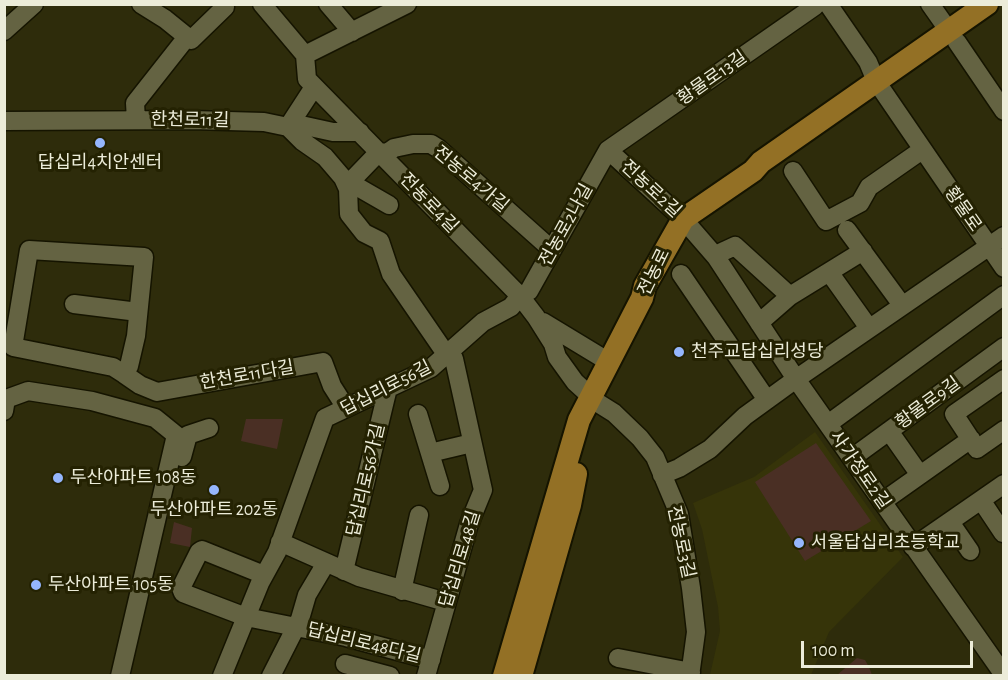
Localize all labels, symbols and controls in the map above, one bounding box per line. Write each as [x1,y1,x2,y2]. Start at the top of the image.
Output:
street label: 황물로13길 [673,46,751,110]
street label: 한천로11길 [151,109,229,131]
marker: 답십리4치안센터 [93,136,107,150]
street label: 전농로4가길 [429,141,513,217]
place label: 답십리4치안센터 [38,152,162,174]
street label: 전농로2길 [616,156,686,222]
street label: 전농로4길 [395,169,463,237]
street label: 전농로2나길 [534,180,598,270]
street label: 황물로 [940,182,986,236]
street label: 전농로 [633,245,675,299]
place label: 천주교답십리성당 [691,341,823,363]
marker: 천주교답십리성당 [672,345,686,359]
street label: 한천로11다길 [198,356,296,394]
street label: 답십리로56길 [337,356,435,420]
street label: 황물로9길 [891,372,965,434]
street label: 답십리로56가길 [343,421,389,539]
street label: 사가정로2길 [825,427,895,513]
place label: 두산아파트 108동 [70,467,197,489]
marker: 두산아파트 108동 [51,471,65,485]
marker: 두산아파트 202동 [207,483,221,497]
place label: 두산아파트 202동 [150,499,278,521]
street label: 전농로3길 [663,504,699,580]
street label: 답십리로48길 [435,508,485,610]
place label: 서울답십리초등학교 [811,532,960,554]
marker: 서울답십리초등학교 [792,536,806,550]
place label: 두산아파트 105동 [48,574,174,596]
marker: 두산아파트 105동 [29,578,43,592]
street label: 답십리로48다길 [305,618,423,668]
scale bar [804,629,976,667]
text: 100 m [812,642,855,660]

